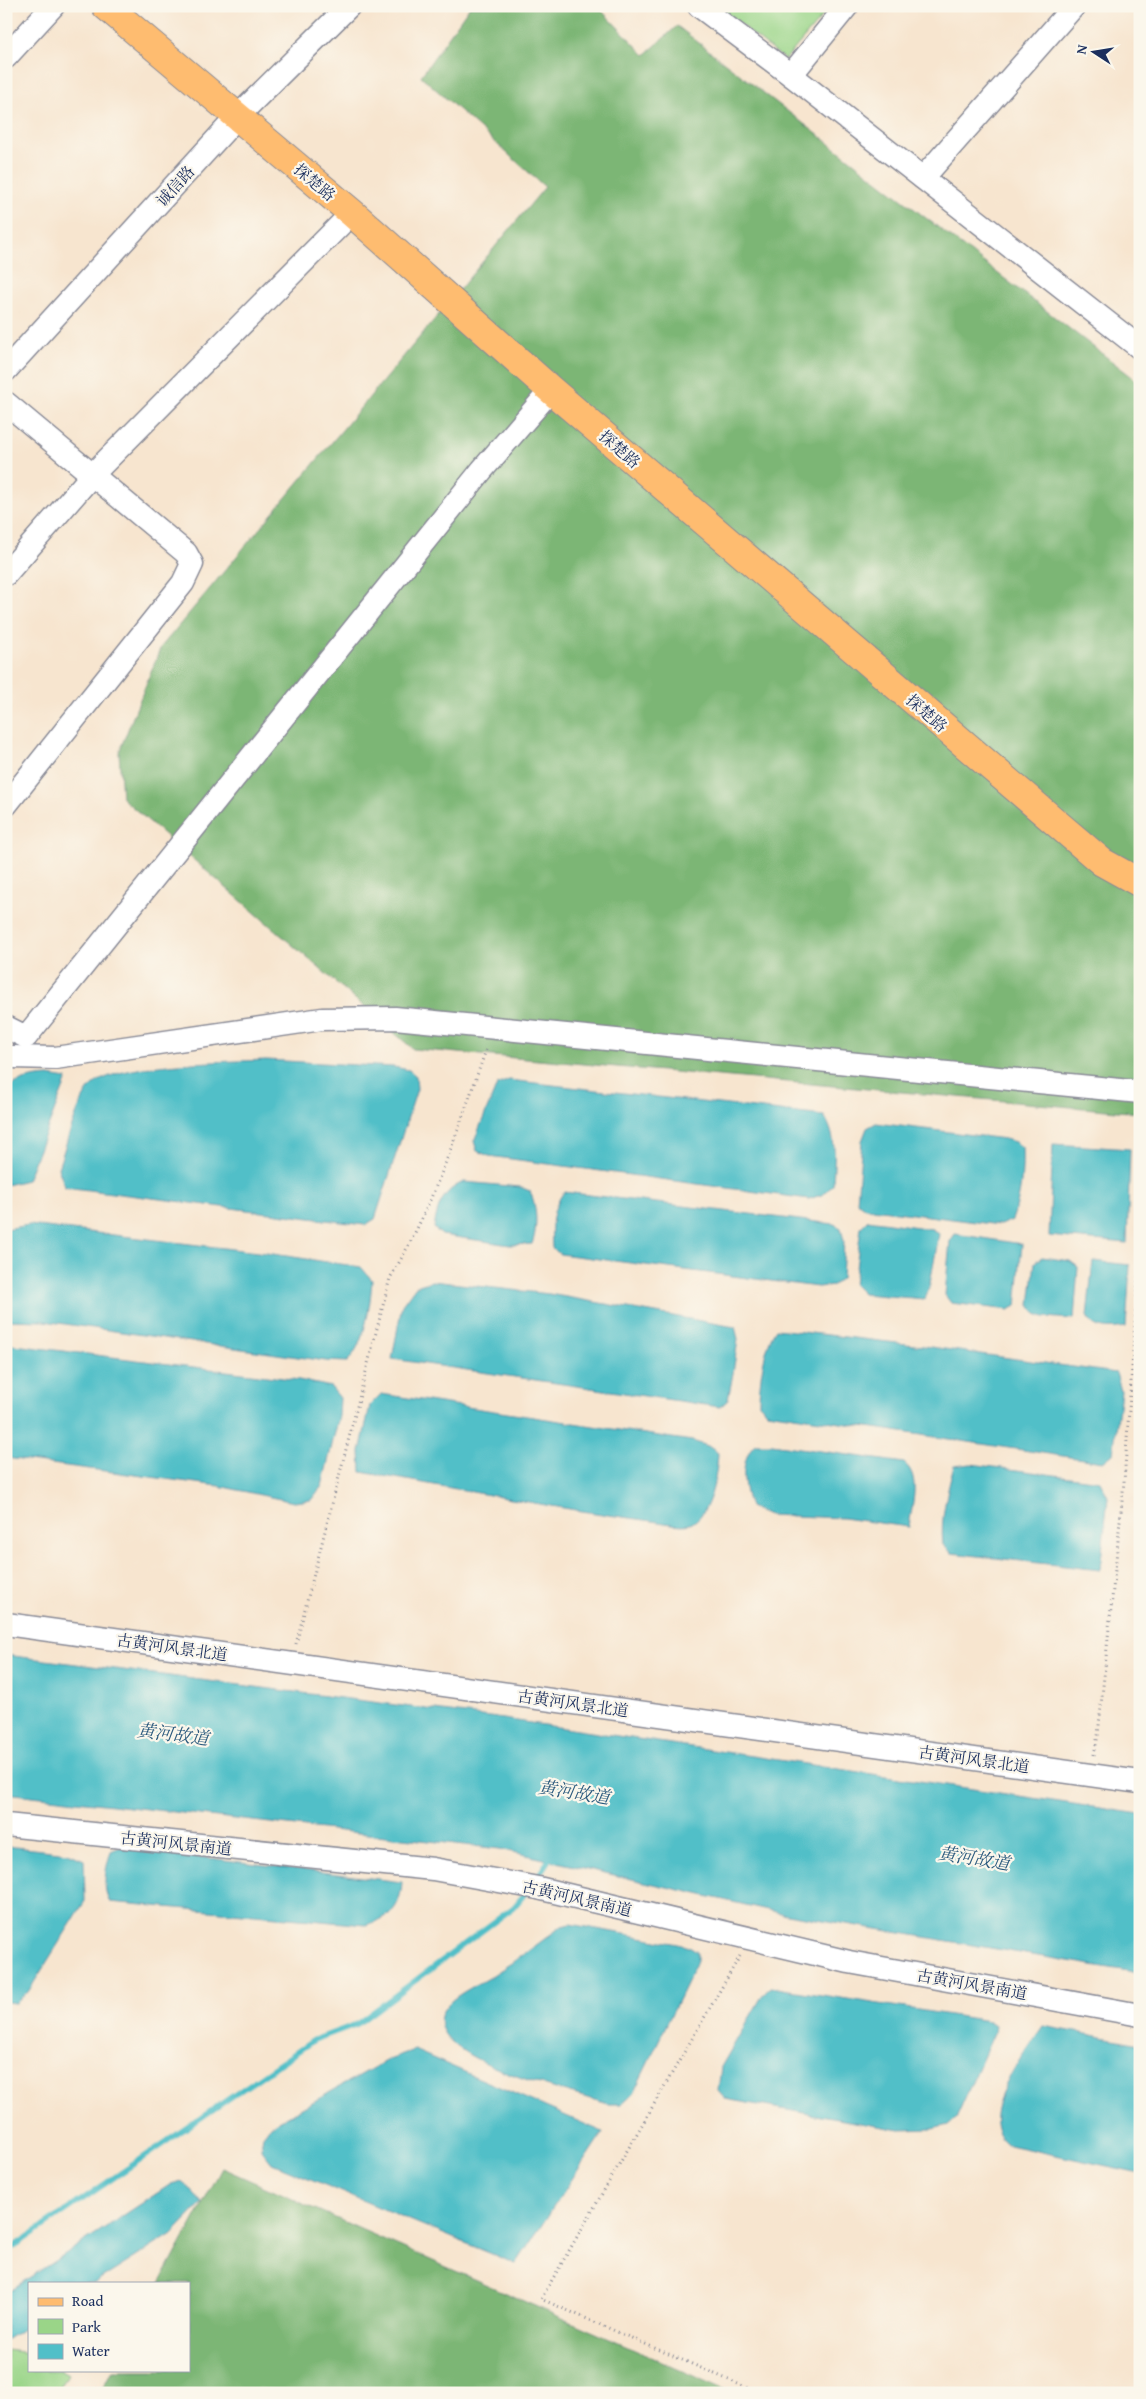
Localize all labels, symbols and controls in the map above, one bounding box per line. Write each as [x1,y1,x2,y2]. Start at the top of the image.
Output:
north arrow [1068,28,1118,78]
text: N [1071,42,1092,56]
street label: 探楚路 [289,157,341,207]
street label: 诚信路 [150,160,200,212]
street label: 探楚路 [594,424,646,474]
street label: 探楚路 [901,688,953,738]
street label: 古黄河风景北道 [115,1627,229,1667]
street label: 古黄河风景北道 [516,1683,630,1723]
water label: 黄河故道 [136,1716,213,1752]
street label: 古黄河风景北道 [917,1739,1031,1779]
water label: 黄河故道 [536,1773,615,1811]
street label: 古黄河风景南道 [119,1825,233,1861]
water label: 黄河故道 [936,1839,1015,1877]
street label: 古黄河风景南道 [520,1874,634,1922]
street label: 古黄河风景南道 [915,1962,1029,2006]
legend [28,2282,190,2372]
text: Road [72,2290,103,2311]
text: Park [72,2316,101,2337]
text: Water [72,2340,110,2361]

